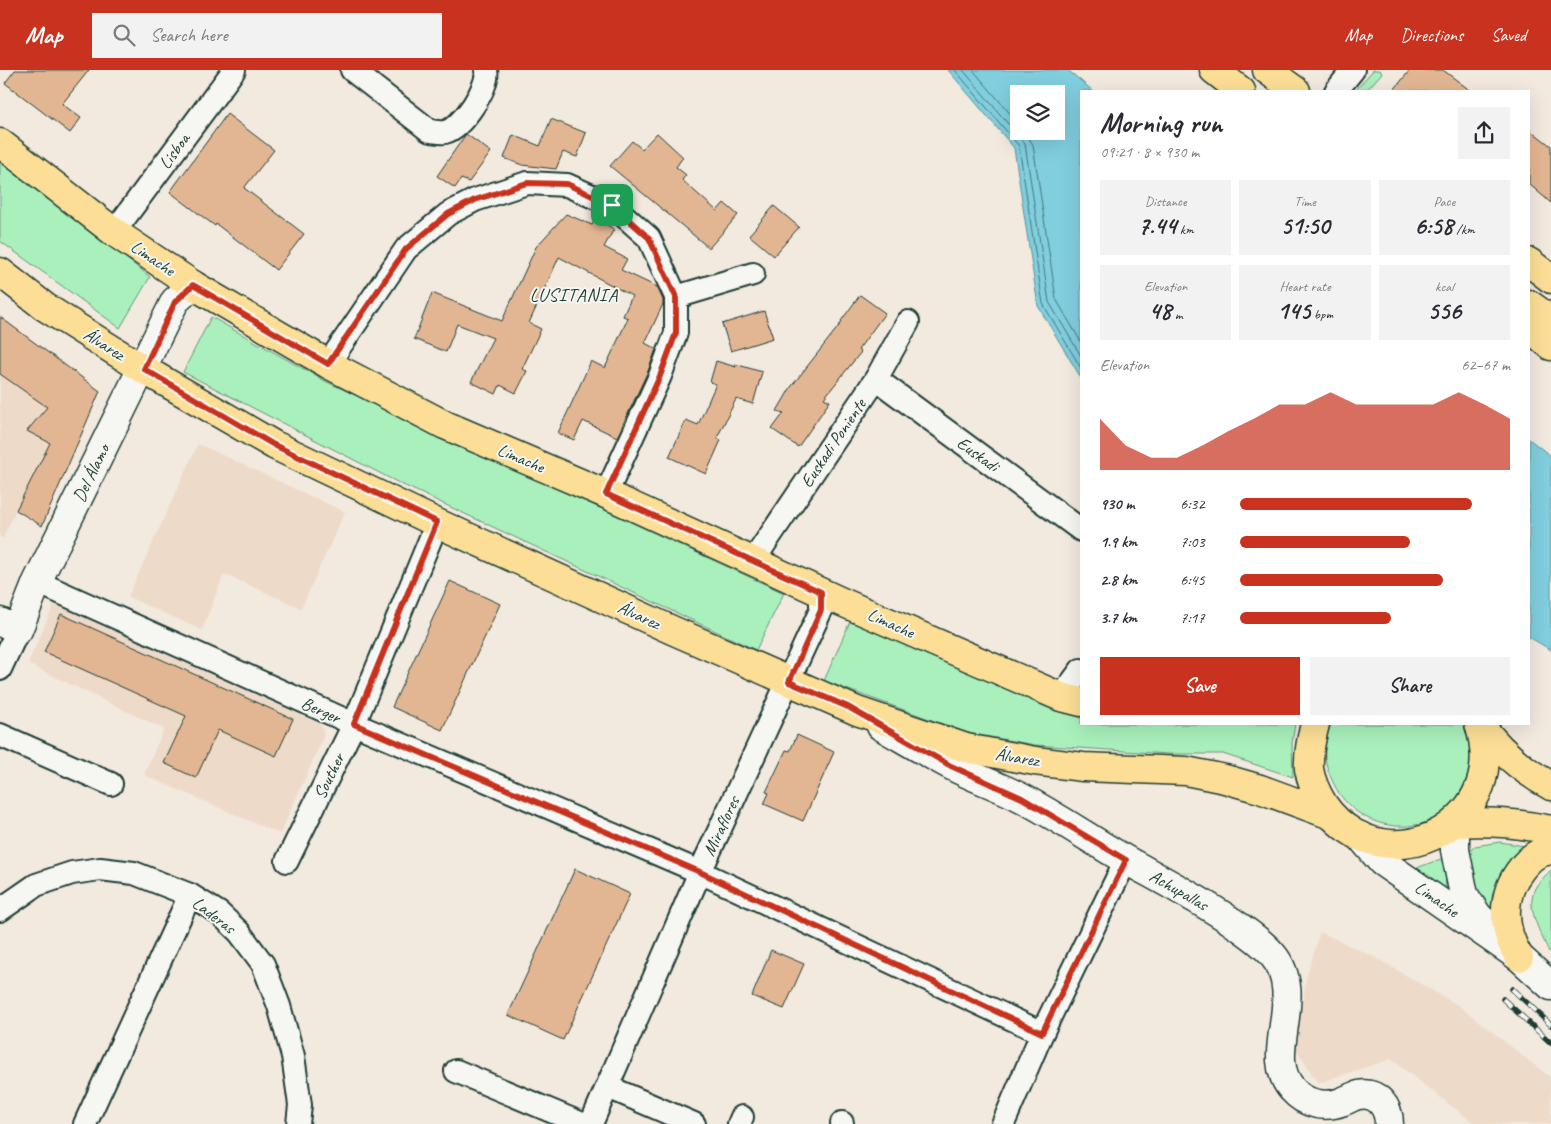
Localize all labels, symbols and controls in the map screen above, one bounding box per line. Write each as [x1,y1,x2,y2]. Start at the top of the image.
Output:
search box [92,13,442,58]
text: Map [25,20,62,50]
icon: search [110,21,138,49]
text: Search here [150,23,228,47]
text: Map [1345,24,1372,46]
text: Directions [1400,24,1463,46]
text: Saved [1491,24,1526,46]
map controls [1010,85,1065,140]
button: layers [1010,85,1065,140]
text: Morning run [1100,105,1222,140]
button: share [1458,107,1510,159]
street label: Lisboa [154,127,195,173]
text: 09:21 · 8 × 930 m [1100,142,1199,162]
pin [591,184,633,226]
icon: arrive [598,191,626,219]
text: Distance [1145,193,1187,210]
text: Time [1294,193,1316,210]
text: Pace [1434,193,1455,210]
text: 7.44 [1138,210,1176,242]
text: 51:50 [1280,210,1330,242]
text: 6:58 [1414,210,1453,242]
text: km [1176,221,1194,238]
text: /km [1453,221,1475,238]
street label: Limache [127,235,180,281]
text: Elevation [1144,278,1187,295]
text: Heart rate [1279,278,1331,295]
text: kcal [1435,278,1454,295]
district label: LUSITANIA [530,283,619,307]
text: 48 [1149,295,1171,327]
text: 145 [1277,295,1310,327]
text: 556 [1428,295,1461,327]
text: m [1171,306,1183,323]
text: bpm [1310,306,1333,323]
street label: Álvarez [80,323,130,366]
text: Elevation [1100,355,1149,375]
text: 62–67 m [1461,355,1510,375]
street label: Euskadi Poniente [795,393,871,492]
street label: Euskadi [953,431,1005,478]
street label: Limache [494,438,549,478]
street label: Del Álamo [68,439,115,505]
text: 930 m [1100,494,1134,514]
text: 6:32 [1180,494,1205,514]
text: 1.9 km [1100,532,1137,552]
text: 7:03 [1180,532,1205,552]
text: 2.8 km [1100,570,1137,590]
text: 6:45 [1180,570,1205,590]
street label: Álvarez [614,596,666,635]
street label: Limache [864,603,919,643]
text: 3.7 km [1100,608,1137,628]
text: 7:17 [1180,608,1205,628]
button: Save [1100,657,1300,715]
button: Share [1310,657,1510,715]
street label: Berger [298,692,345,729]
street label: Álvarez [994,743,1043,772]
street label: Souther [309,748,350,802]
street label: Miraflores [698,791,745,859]
street label: Achupallas [1146,865,1214,916]
street label: Limache [1411,876,1464,923]
street label: Laderas [188,892,241,939]

